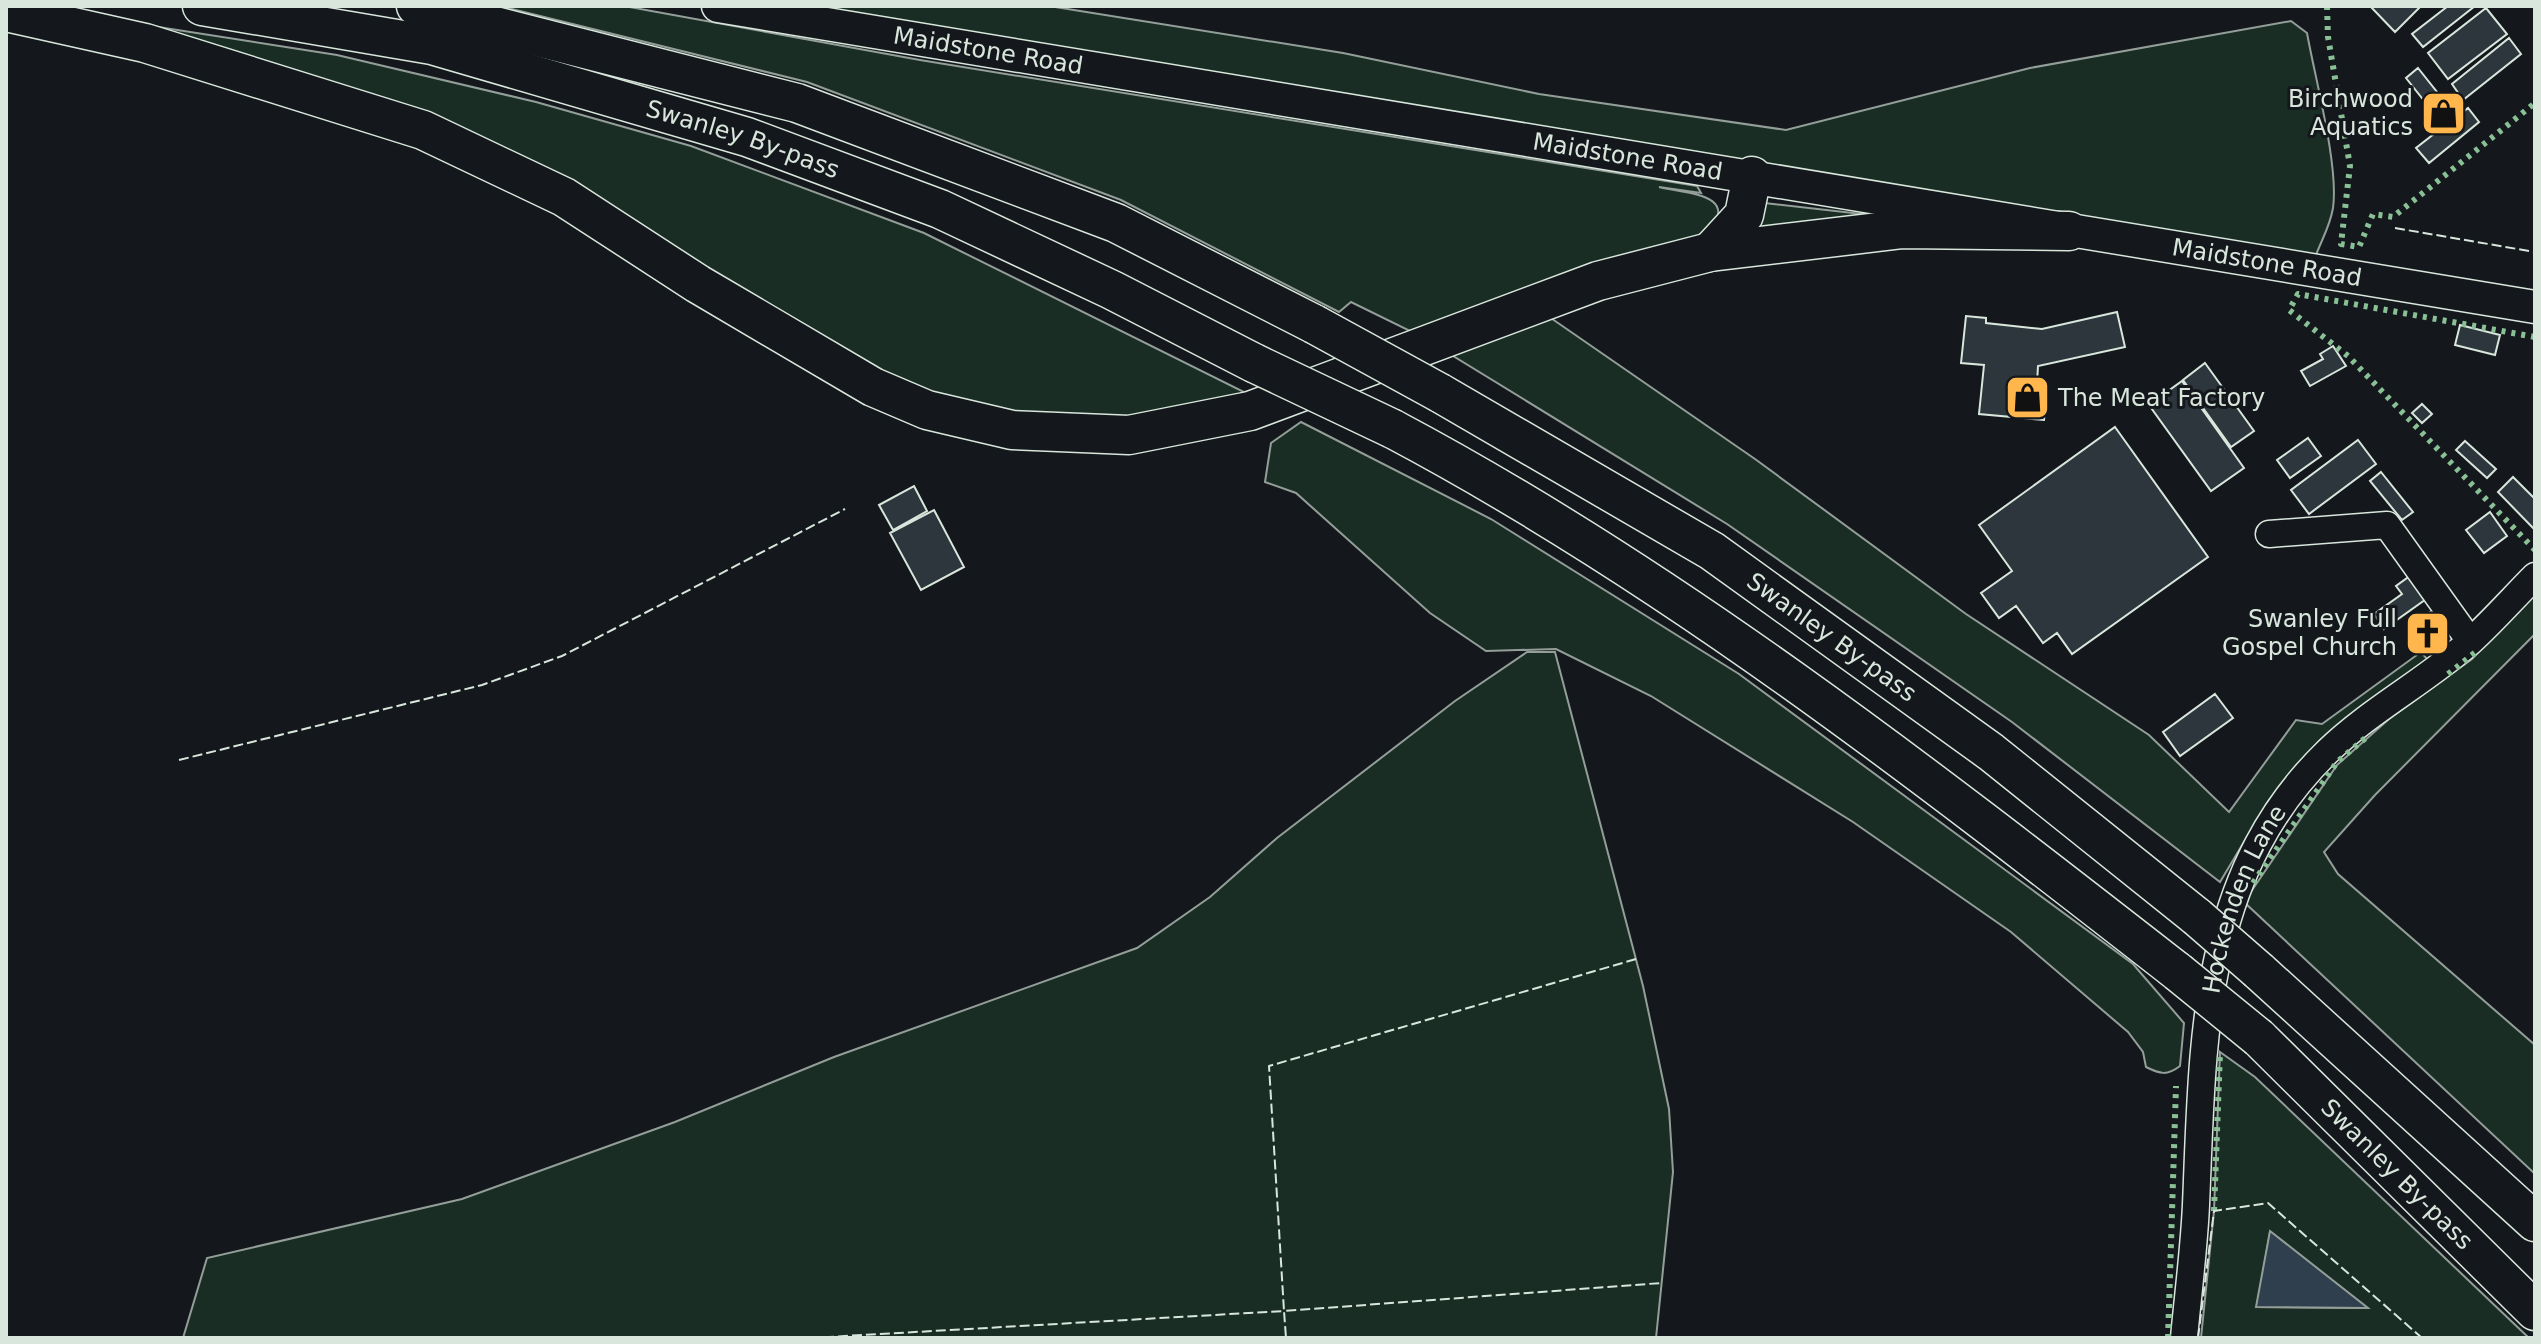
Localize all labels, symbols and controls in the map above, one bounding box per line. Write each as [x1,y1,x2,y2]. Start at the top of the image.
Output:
street label: Maidstone Road [891,21,1085,80]
place label: Birchwood Aquatics [2288,85,2413,141]
shop icon: Birchwood Aquatics [2420,89,2468,137]
street label: Swanley By-pass [643,94,843,184]
street label: Maidstone Road [1531,127,1725,186]
street label: Maidstone Road [2170,233,2364,292]
shop icon: The Meat Factory [2003,374,2051,422]
place label: The Meat Factory [2057,384,2265,412]
street label: Swanley By-pass [1741,567,1922,708]
place label: Swanley Full Gospel Church [2222,605,2397,661]
church icon: Swanley Full Gospel Church [2404,609,2452,657]
street label: Hockenden Lane [2197,800,2292,996]
street label: Swanley By-pass [2315,1093,2479,1255]

